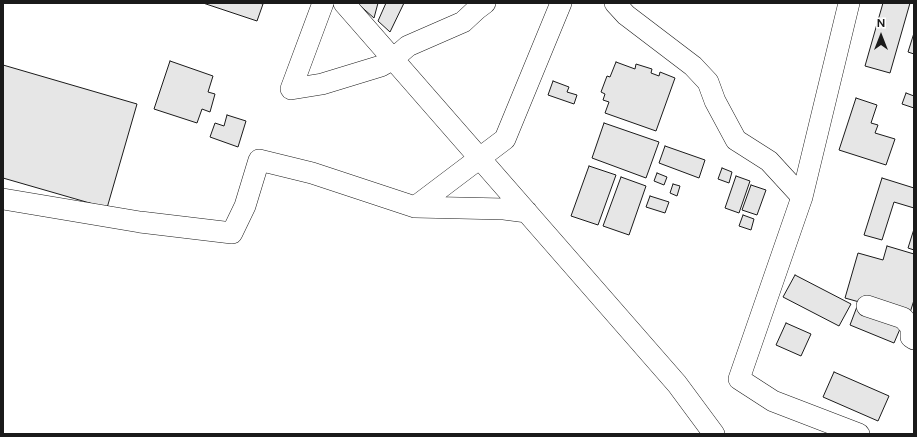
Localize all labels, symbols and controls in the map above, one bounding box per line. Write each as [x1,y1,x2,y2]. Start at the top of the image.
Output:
north arrow [861,16,901,56]
text: N [877,17,885,30]

